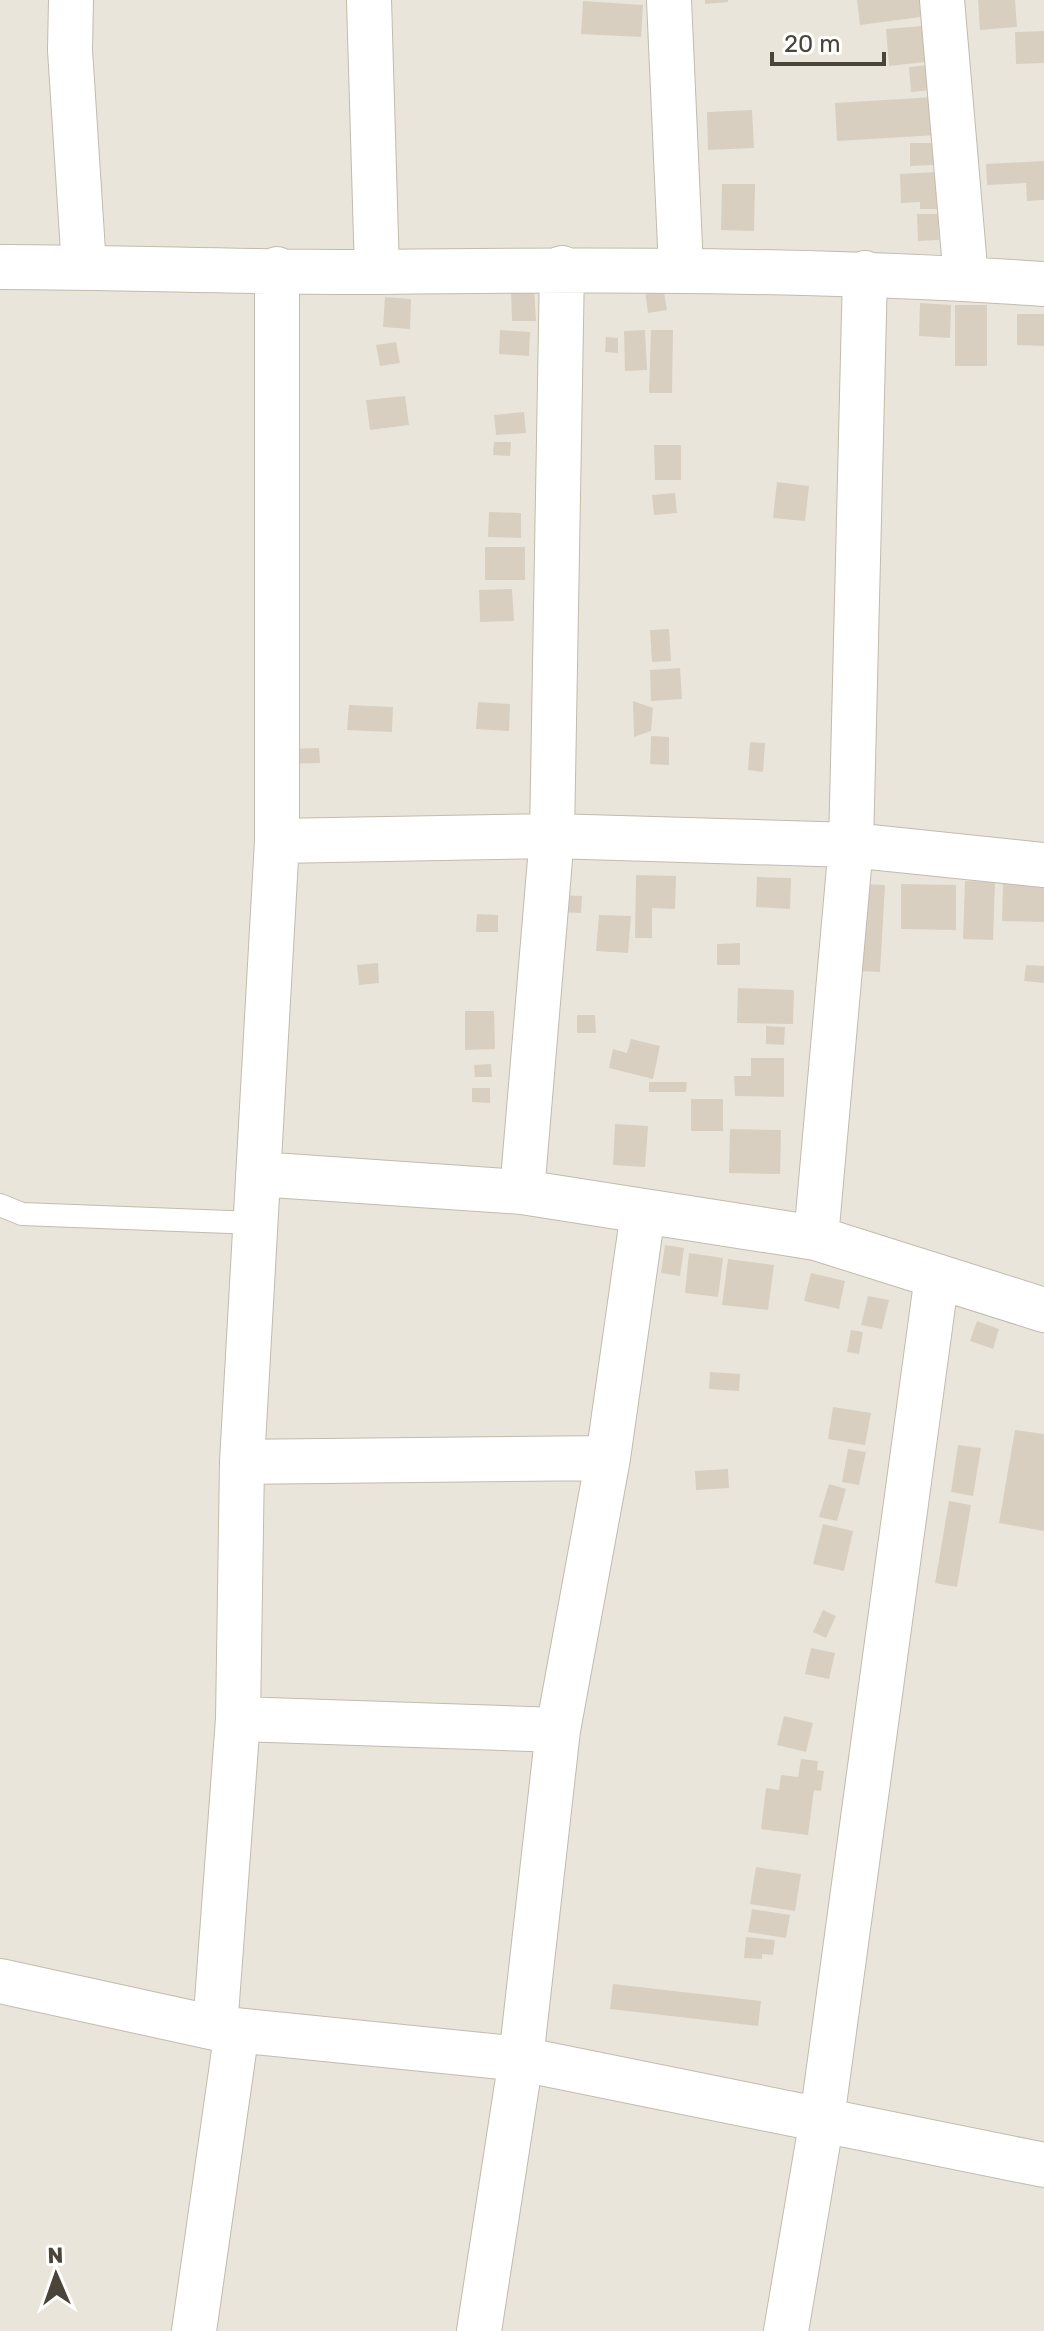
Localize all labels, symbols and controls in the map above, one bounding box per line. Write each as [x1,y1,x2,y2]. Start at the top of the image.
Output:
scale bar [772,16,884,66]
text: 20 m [784,30,841,58]
north arrow [16,2235,96,2315]
text: N [47,2242,64,2269]

